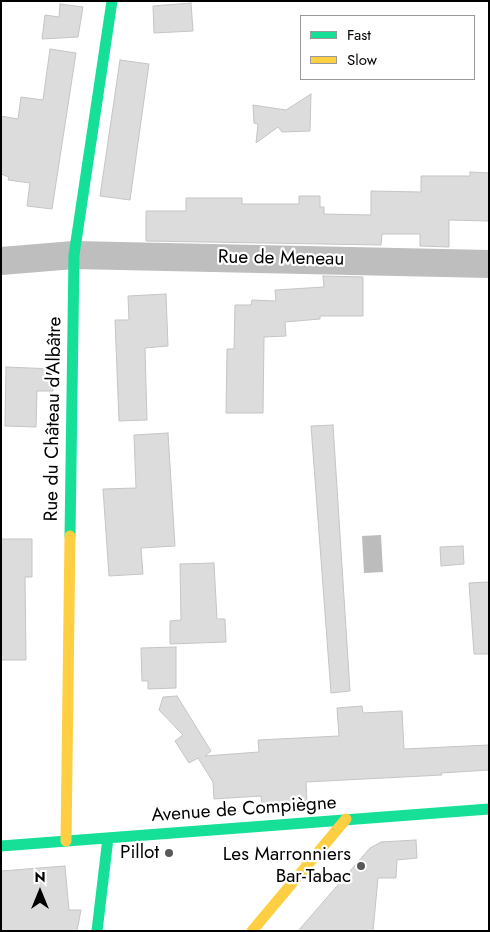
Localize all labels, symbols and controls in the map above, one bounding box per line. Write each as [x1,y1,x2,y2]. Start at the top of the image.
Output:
legend [300,15,475,80]
text: Fast [347,24,371,46]
text: Slow [347,49,377,71]
street label: Rue de Meneau [218,246,344,272]
street label: Rue du Château d'Albâtre [41,316,67,522]
street label: Avenue de Compiègne [151,792,337,828]
place label: Pillot [120,842,159,864]
place label: Les Marronniers Bar-Tabac [223,844,351,888]
marker: Pillot [163,847,175,859]
marker: Les Marronniers Bar-Tabac [355,860,367,872]
north arrow [15,867,65,917]
text: N [34,867,46,887]

